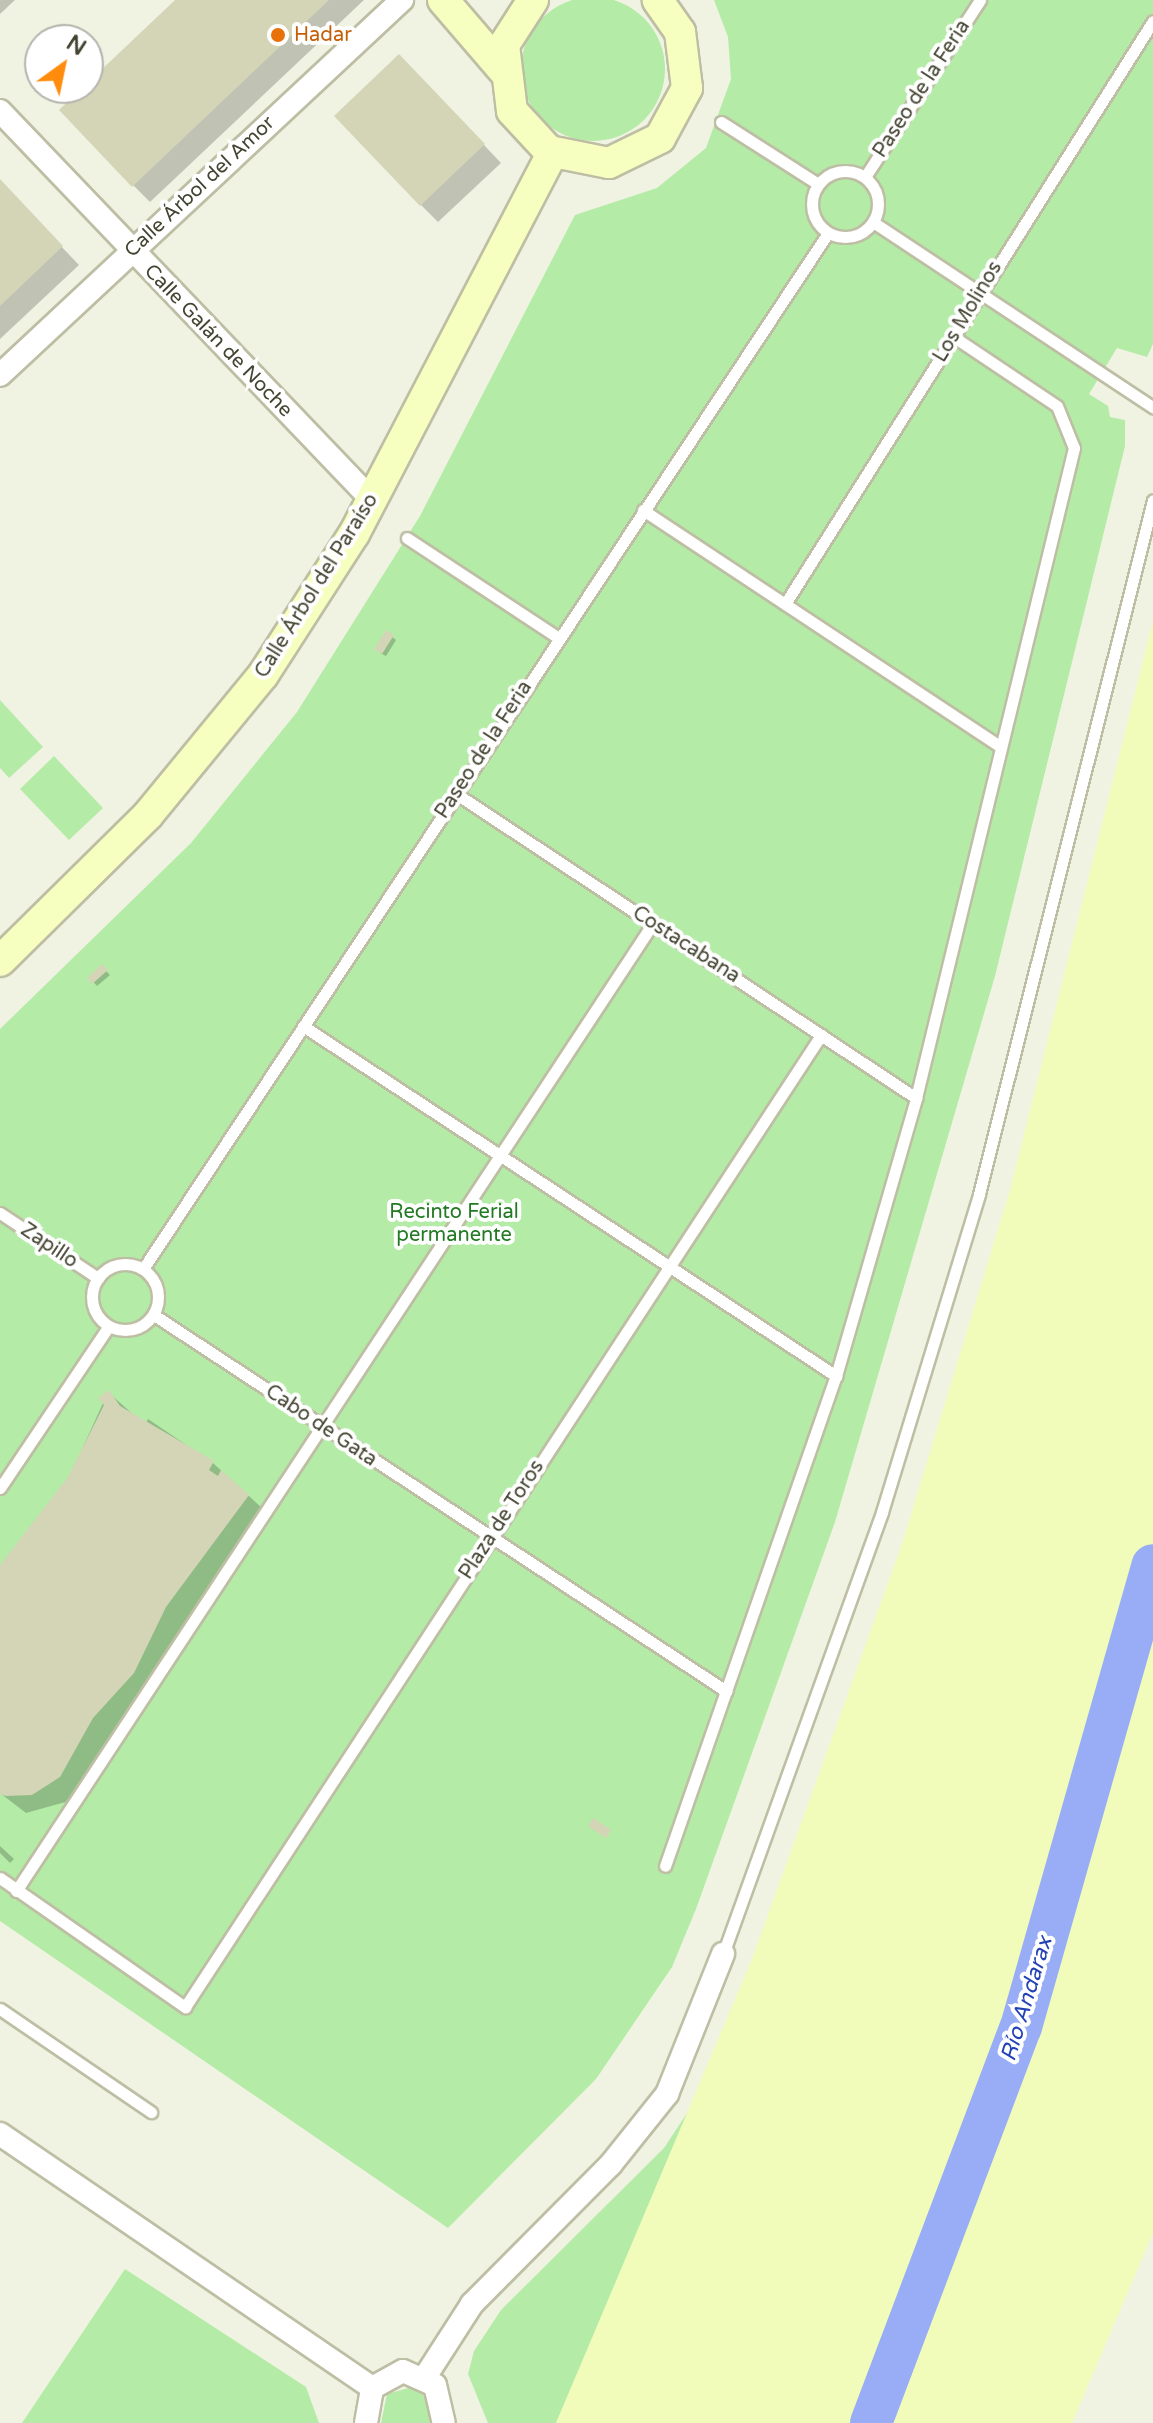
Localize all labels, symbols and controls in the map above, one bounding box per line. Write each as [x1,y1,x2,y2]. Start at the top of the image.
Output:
street label: Paseo de la Feria [868,16,976,162]
place label: Hadar [294,23,352,47]
north arrow [24,24,104,104]
marker: Hadar [269,26,287,44]
text: N [61,30,90,61]
street label: Calle Árbol del Amor [120,111,280,263]
street label: Los Molinos [928,257,1008,367]
street label: Calle Galán de Noche [139,260,297,422]
street label: Calle Árbol del Paraíso [250,489,384,683]
street label: Paseo de la Feria [430,677,538,823]
street label: Costacabana [628,901,744,989]
park label: Recinto Ferial permanente [389,1201,519,1248]
street label: Zapillo [16,1218,82,1274]
street label: Cabo de Gata [261,1380,381,1472]
street label: Plaza de Toros [455,1456,549,1584]
water label: Río Andarax [996,1934,1058,2064]

